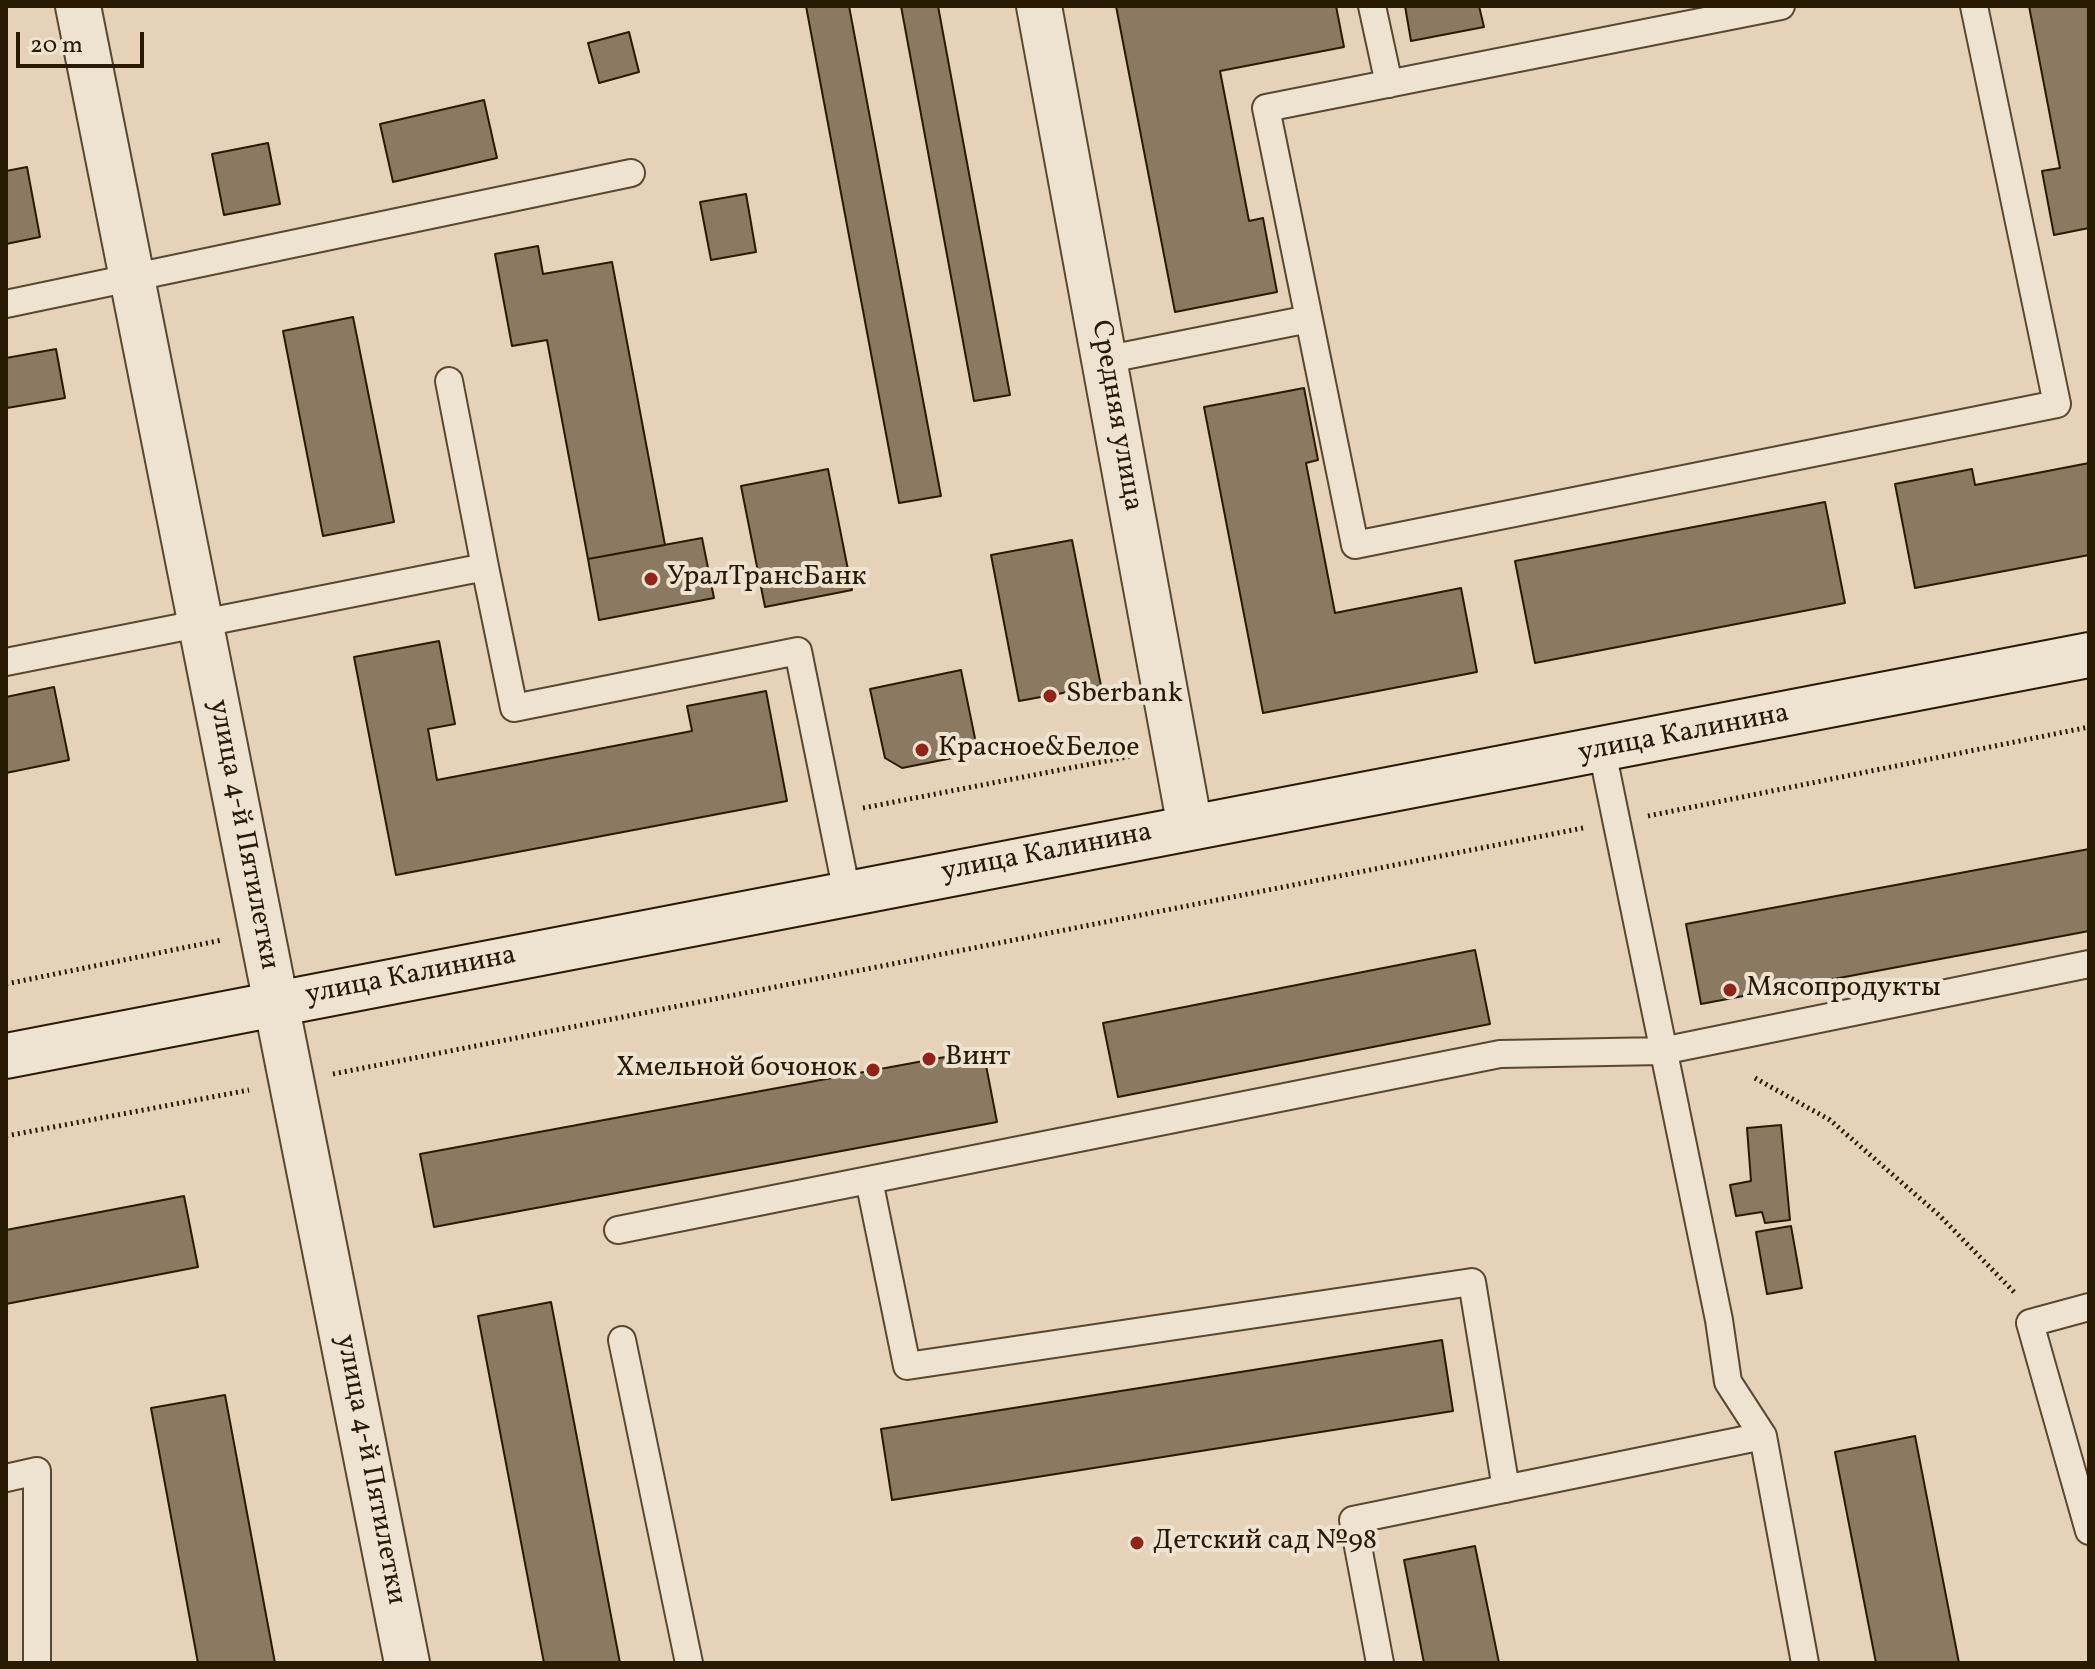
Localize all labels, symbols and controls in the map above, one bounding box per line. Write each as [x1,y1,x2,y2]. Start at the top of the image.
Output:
scale bar [20,16,148,66]
text: 20 m [30,29,83,63]
street label: Средняя улица [1082,318,1148,514]
place label: УралТрансБанк [667,562,866,596]
marker: УралТрансБанк [642,570,660,588]
place label: Sberbank [1066,679,1183,713]
marker: Sberbank [1041,687,1059,705]
street label: улица 4-й Пятилетки [199,697,285,973]
street label: улица Калинина [1576,698,1792,772]
place label: Красное&Белое [938,733,1139,767]
marker: Красное&Белое [913,741,931,759]
street label: улица Калинина [939,817,1155,891]
street label: улица Калинина [303,940,519,1014]
place label: Мясопродукты [1746,973,1941,1007]
marker: Мясопродукты [1721,981,1739,999]
place label: Винт [945,1042,1010,1076]
marker: Винт [920,1050,938,1068]
place label: Хмельной бочонок [616,1053,857,1087]
marker: Хмельной бочонок [864,1061,882,1079]
street label: улица 4-й Пятилетки [326,1332,412,1608]
place label: Детский сад №98 [1153,1526,1377,1560]
marker: Детский сад №98 [1128,1534,1146,1552]

